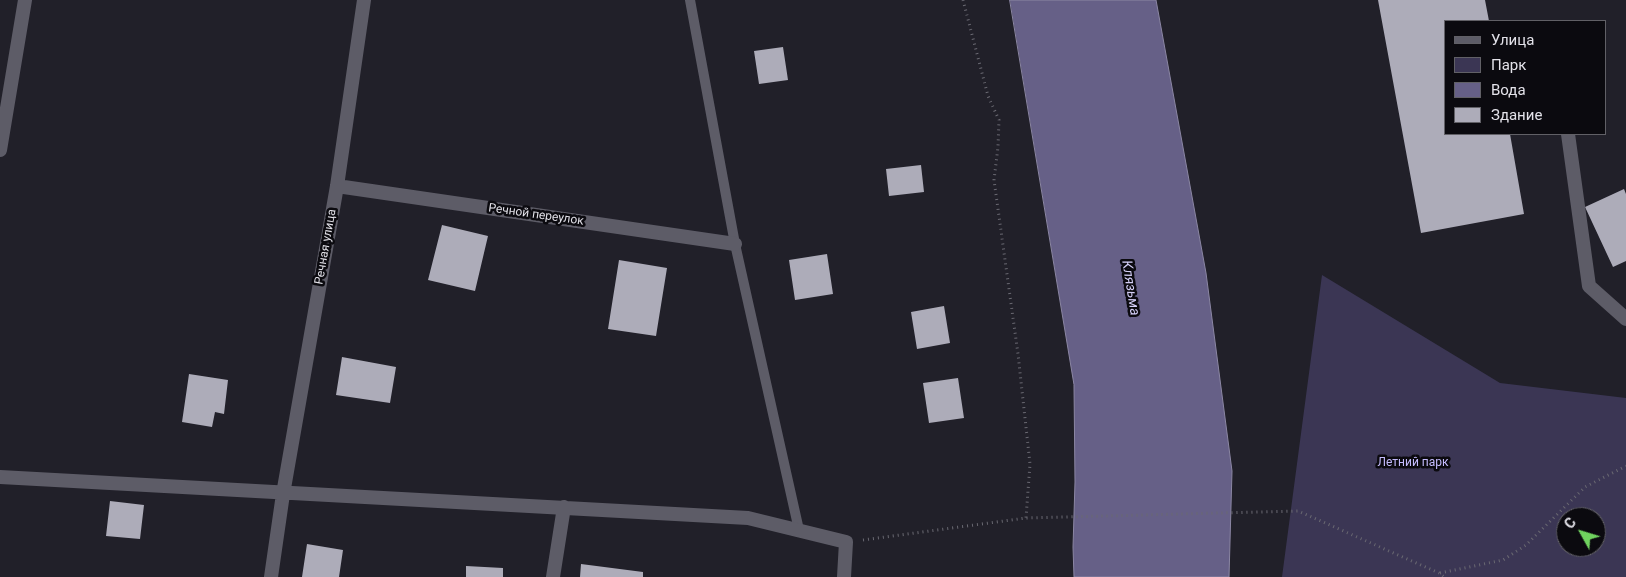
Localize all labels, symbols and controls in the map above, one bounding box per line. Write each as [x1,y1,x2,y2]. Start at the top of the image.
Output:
legend [1444,20,1606,135]
text: Улица [1491,31,1534,49]
text: Парк [1491,56,1526,74]
text: Вода [1491,81,1526,99]
text: Здание [1491,106,1542,124]
street label: Речной переулок [487,201,585,229]
street label: Речная улица [312,208,340,286]
water label: Клязьма [1117,259,1143,317]
park label: Летний парк [1378,456,1448,470]
north arrow [1556,507,1606,557]
text: С [1561,515,1579,532]

